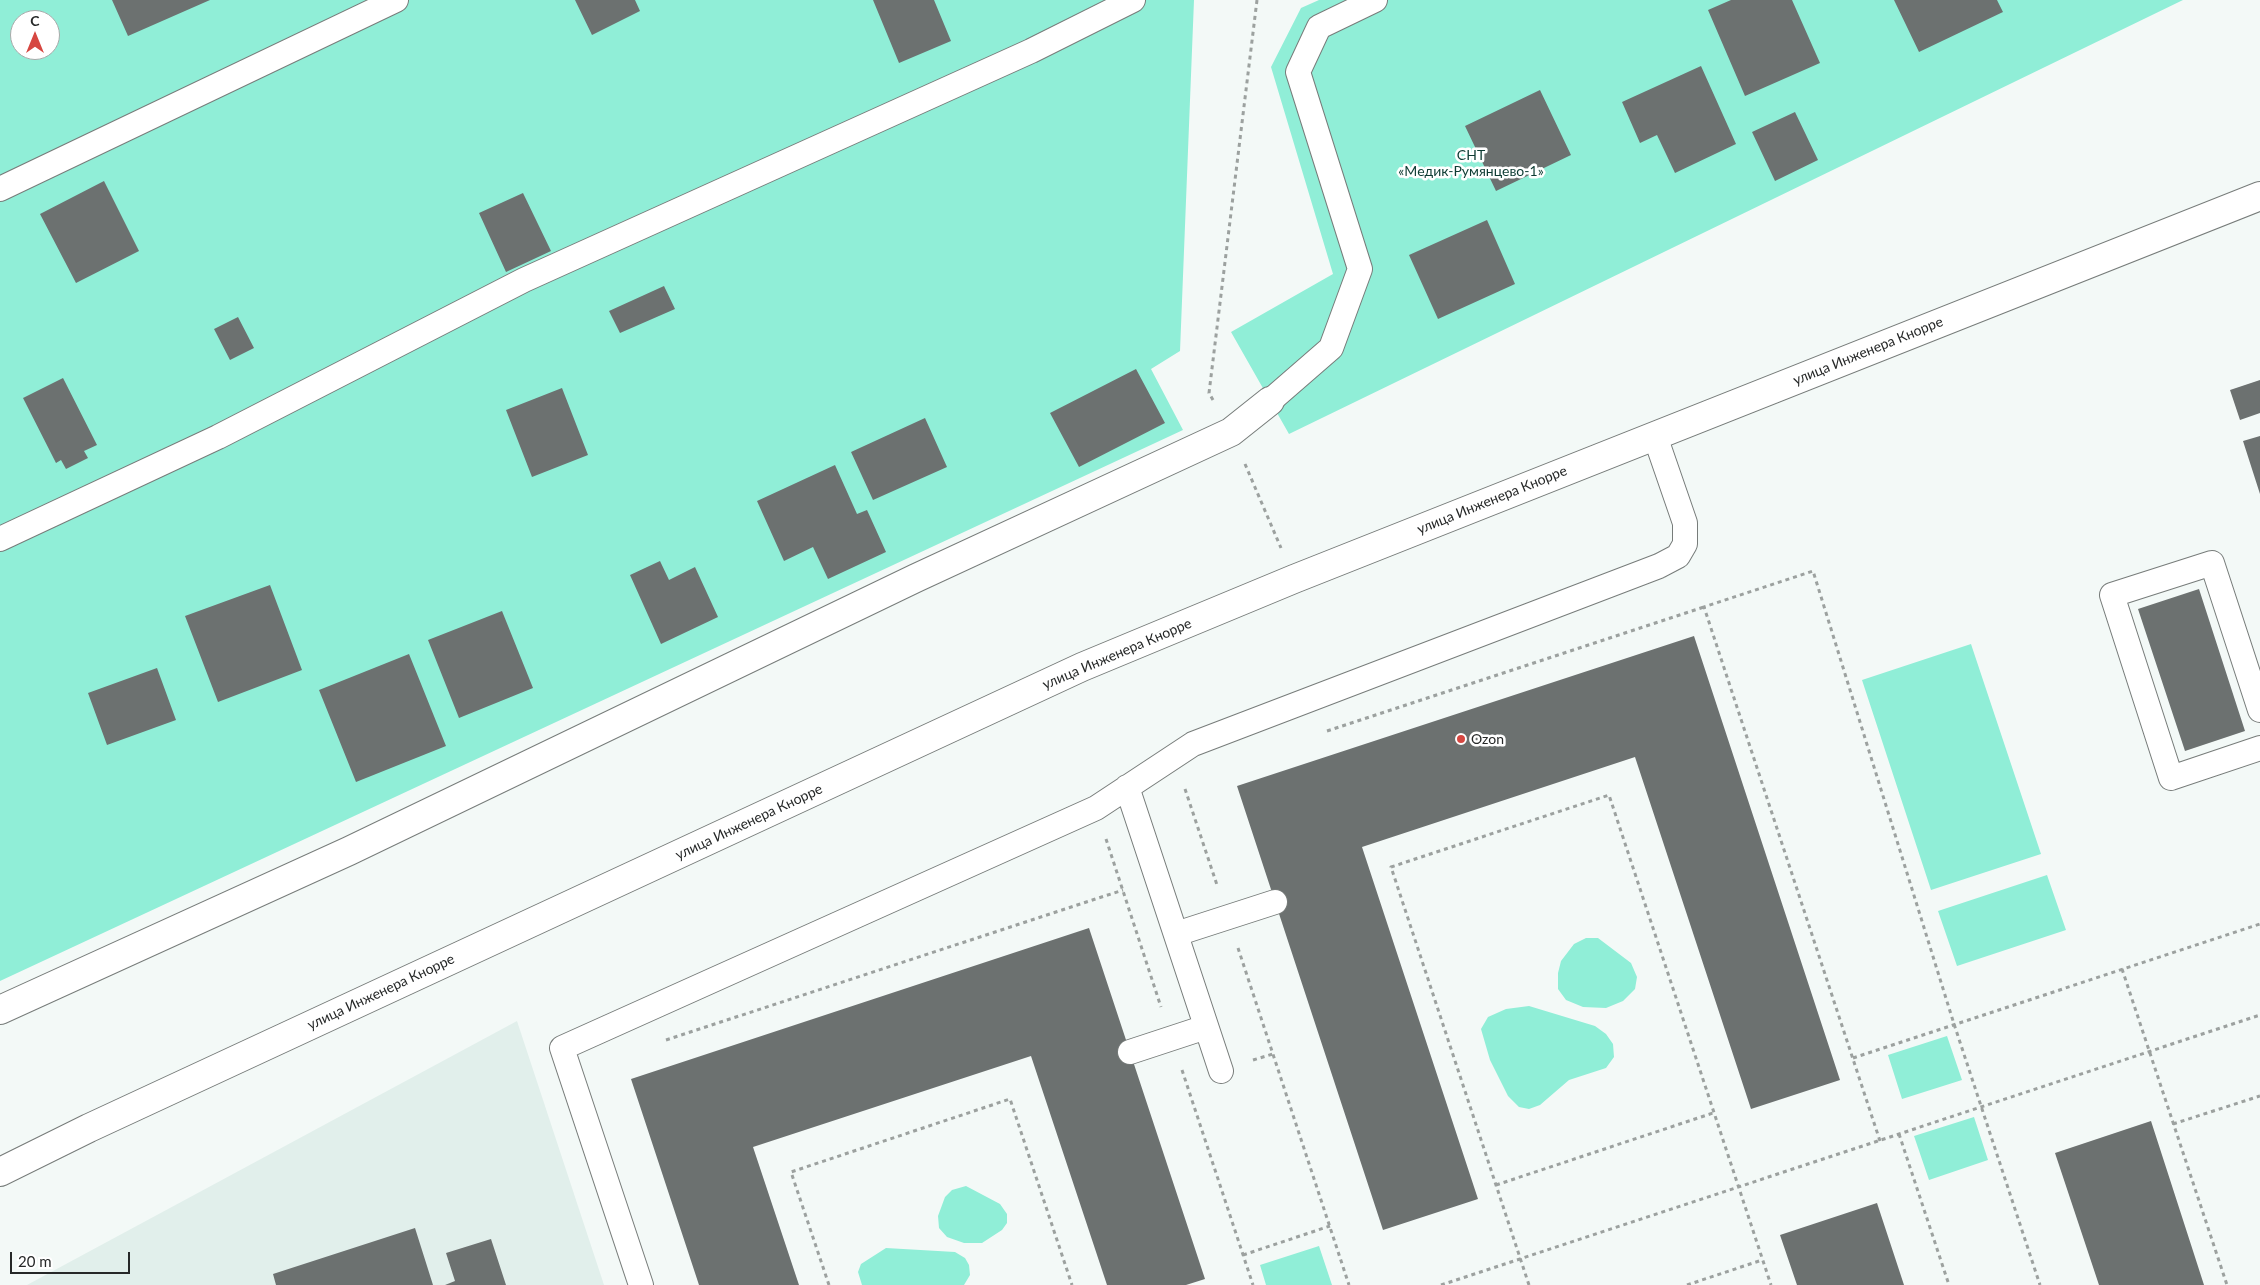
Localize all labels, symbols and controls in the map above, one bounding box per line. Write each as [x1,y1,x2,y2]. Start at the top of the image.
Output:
north arrow [10,10,60,60]
text: С [30,12,40,29]
park label: СНТ «Медик-Румянцево-1» [1398,147,1544,180]
street label: улица Инженера Кнорре [1791,313,1945,389]
street label: улица Инженера Кнорре [1415,462,1569,538]
street label: улица Инженера Кнорре [1040,615,1194,693]
place label: Ozon [1471,731,1504,747]
marker: Ozon [1455,733,1467,745]
street label: улица Инженера Кнорре [673,781,825,863]
street label: улица Инженера Кнорре [305,951,457,1033]
scale bar [12,1242,132,1274]
text: 20 m [18,1252,52,1270]

